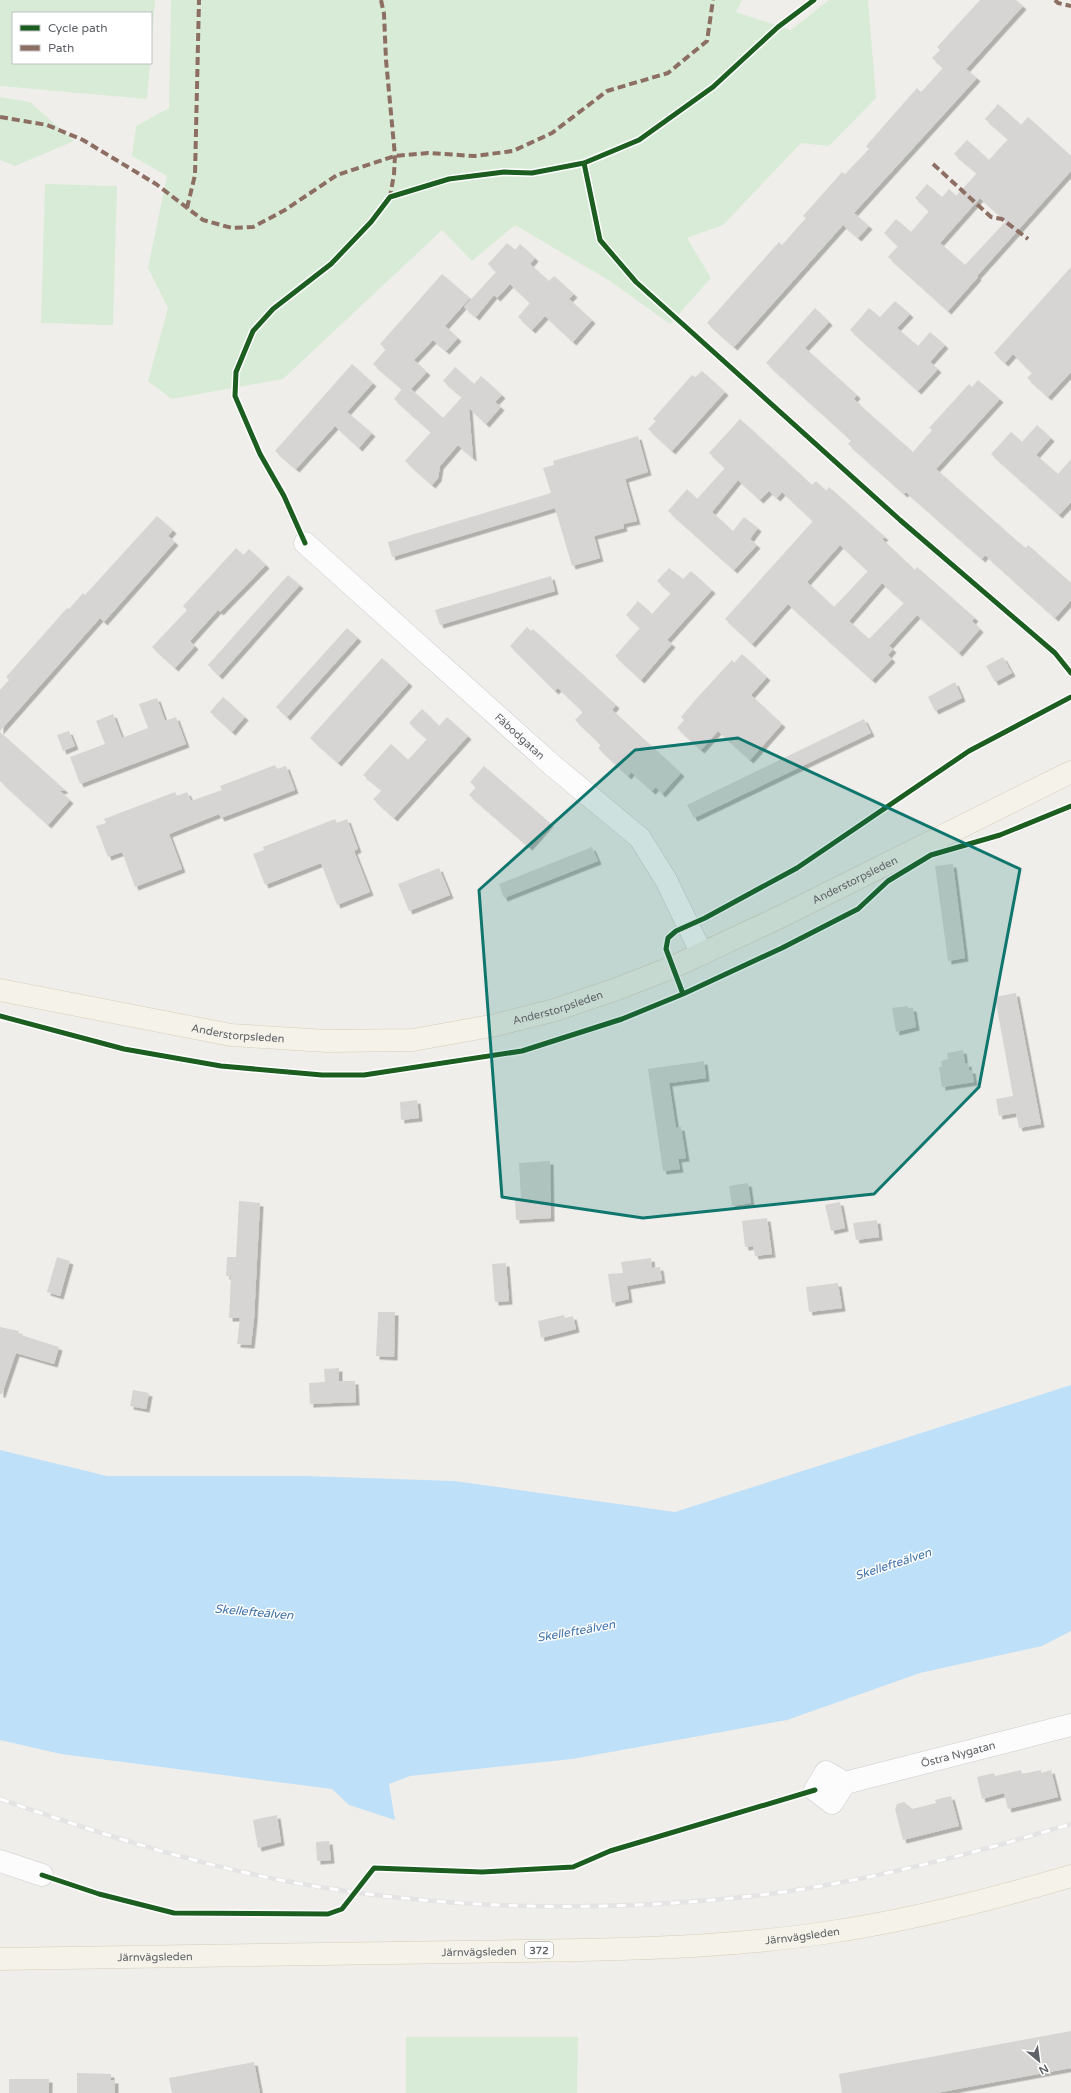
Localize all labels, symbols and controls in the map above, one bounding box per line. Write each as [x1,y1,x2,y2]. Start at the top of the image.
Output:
legend [12,12,152,64]
text: Cycle path [48,21,107,35]
text: Path [48,41,74,55]
street label: Fäbodgatan [492,711,547,762]
street label: Anderstorpsleden [810,854,900,907]
street label: Anderstorpsleden [511,988,605,1028]
street label: Anderstorpsleden [190,1021,285,1045]
water label: Skellefteälven [853,1545,933,1583]
water label: Skellefteälven [214,1602,295,1622]
water label: Skellefteälven [536,1617,617,1645]
street label: Östra Nygatan [920,1739,997,1770]
street label: Järnvägsleden [764,1925,841,1947]
road number: 372 [525,1942,553,1958]
street label: Järnvägsleden [441,1945,517,1959]
street label: Järnvägsleden [117,1950,193,1964]
north arrow [1019,2041,1059,2081]
text: N [1037,2061,1051,2077]

